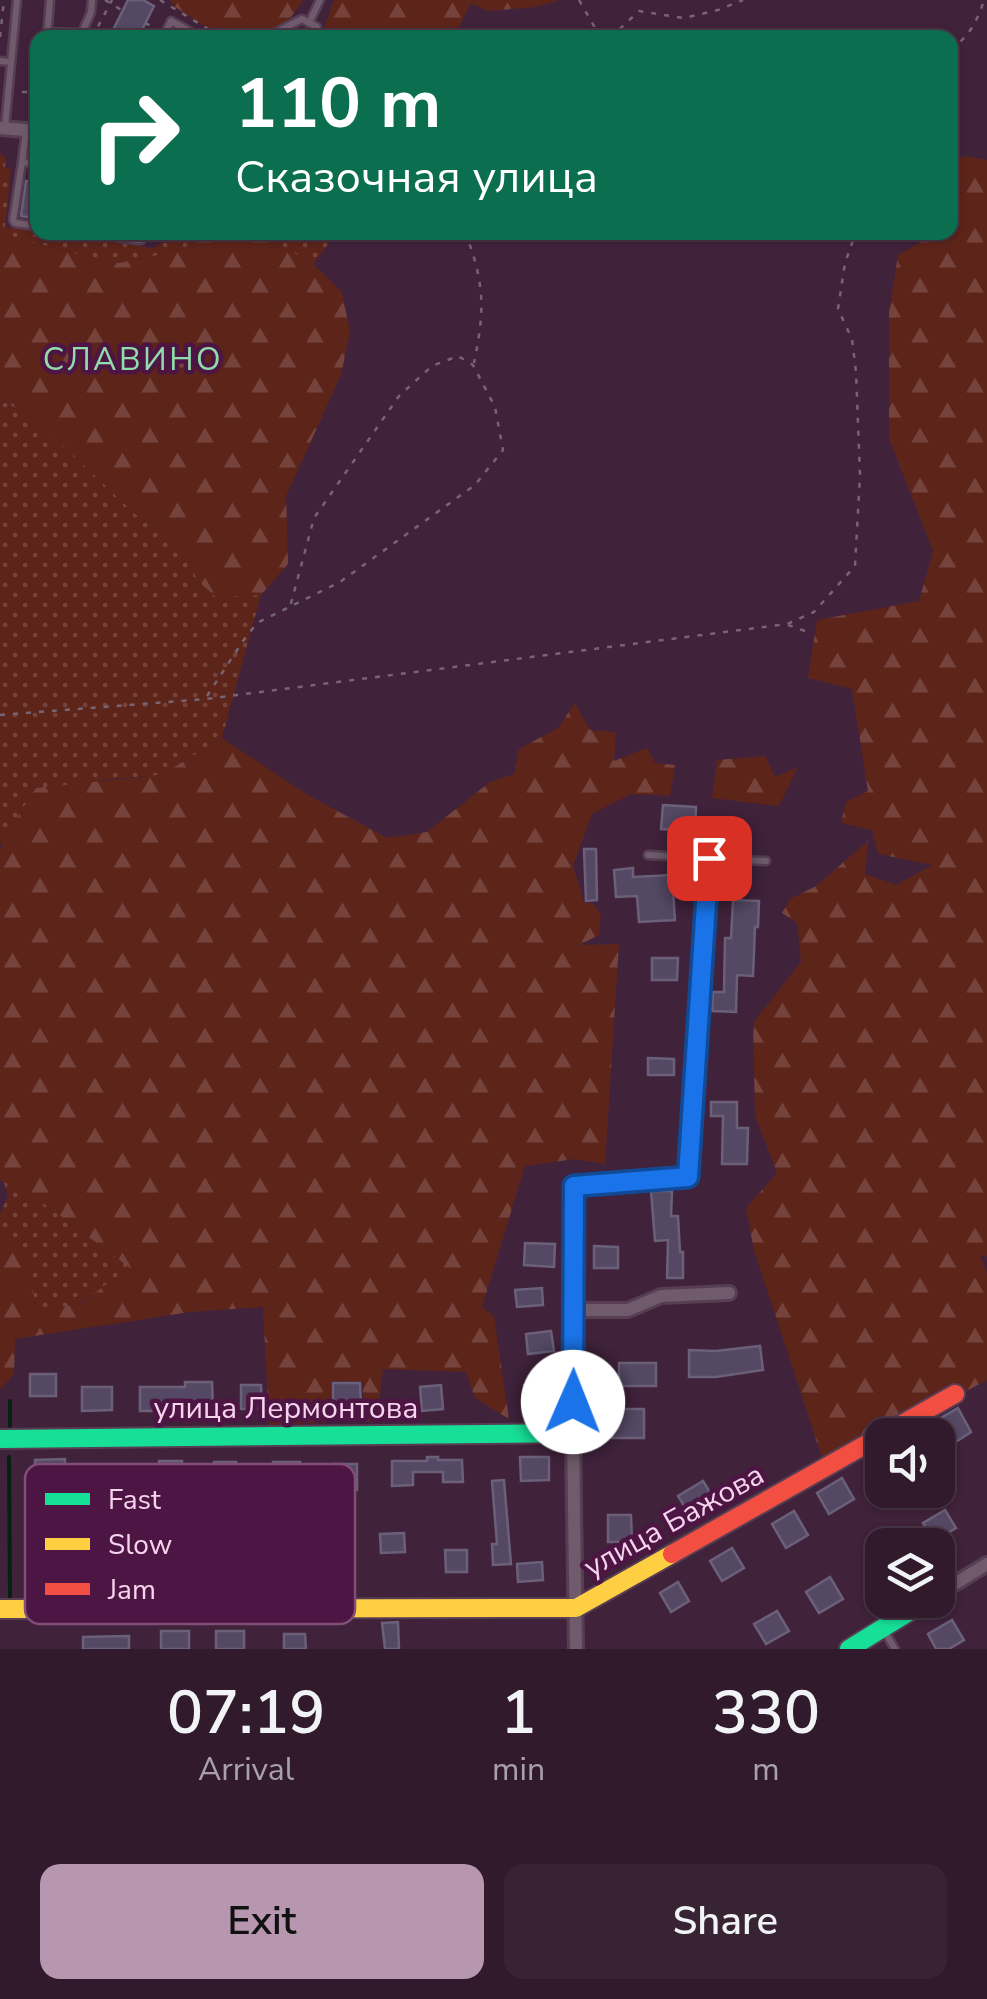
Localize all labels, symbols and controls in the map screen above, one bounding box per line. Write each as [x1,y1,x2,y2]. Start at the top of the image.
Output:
text: 110 m [235,56,441,152]
icon: right [70,70,200,200]
text: Сказочная улица [235,147,598,208]
district label: СЛАВИНО [43,338,223,381]
pin [667,816,752,901]
icon: arrive [682,831,737,886]
position arrow [521,1350,625,1454]
street label: улица Лермонтова [154,1388,418,1429]
map controls [865,1418,955,1618]
button: sound [865,1418,955,1508]
street label: улица Бажова [576,1454,772,1588]
legend [25,1464,355,1624]
text: Fast [108,1481,161,1519]
text: Slow [108,1526,172,1564]
button: layers [865,1528,955,1618]
text: Jam [107,1571,156,1609]
text: 07:19 [167,1672,325,1754]
text: 1 [501,1672,537,1754]
text: 330 [712,1672,820,1754]
text: Arrival [198,1748,294,1791]
text: min [492,1748,545,1791]
text: m [752,1748,780,1791]
button: Exit [40,1864,484,1979]
button: Share [504,1864,947,1979]

